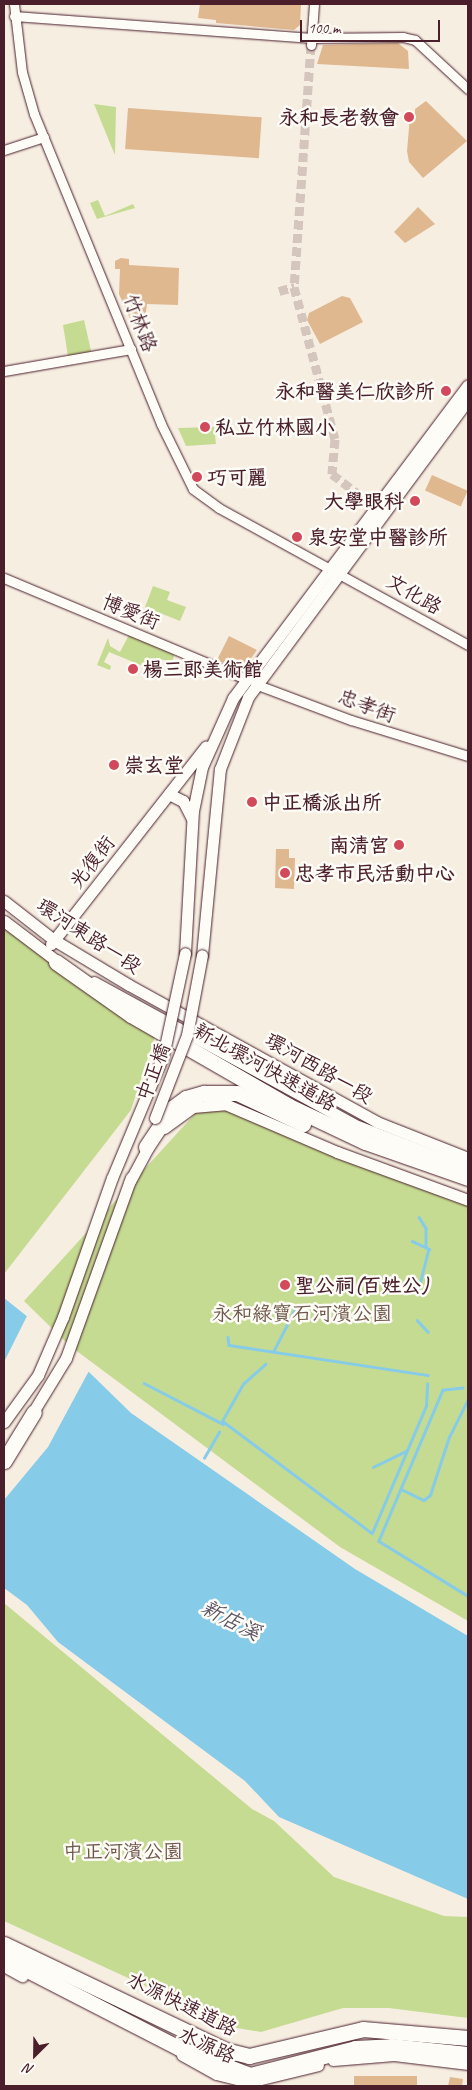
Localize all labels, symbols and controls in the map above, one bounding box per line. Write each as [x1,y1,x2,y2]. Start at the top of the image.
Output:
scale bar [302,10,442,42]
text: 100 m [308,19,340,38]
place label: 永和長老教會 [279,105,399,129]
marker: 永和長老教會 [403,111,415,123]
street label: 竹林路 [118,291,162,355]
place label: 永和醫美仁欣診所 [275,379,435,403]
marker: 永和醫美仁欣診所 [439,384,453,398]
place label: 私立竹林國小 [215,415,335,439]
marker: 私立竹林國小 [199,421,211,433]
place label: 巧可麗 [207,465,267,489]
marker: 巧可麗 [191,471,203,483]
place label: 大學眼科 [324,489,404,513]
marker: 大學眼科 [408,494,422,508]
place label: 泉安堂中醫診所 [308,525,448,549]
marker: 泉安堂中醫診所 [290,530,304,544]
street label: 文化路 [382,569,446,619]
street label: 博愛街 [99,590,163,634]
place label: 楊三郎美術館 [143,657,263,681]
marker: 楊三郎美術館 [127,663,139,675]
street label: 忠孝街 [335,684,399,728]
place label: 崇玄堂 [124,753,184,777]
marker: 崇玄堂 [108,759,120,771]
place label: 中正橋派出所 [262,790,382,814]
marker: 中正橋派出所 [246,796,258,808]
street label: 光復街 [64,831,120,893]
place label: 南清宮 [329,833,389,857]
marker: 南清宮 [393,839,405,851]
place label: 忠孝市民活動中心 [295,861,455,885]
marker: 忠孝市民活動中心 [279,867,291,879]
street label: 環河東路一段 [32,893,146,979]
street label: 新北環河快速道路 [189,1018,341,1116]
street label: 環河西路一段 [261,1028,377,1108]
street label: 中正橋 [131,1040,175,1104]
place label: 聖公祠(百姓公) [295,1273,428,1297]
marker: 聖公祠(百姓公) [279,1279,291,1291]
park label: 永和綠寶石河濱公園 [212,1301,392,1325]
water label: 新店溪 [197,1594,265,1646]
park label: 中正河濱公園 [63,1839,183,1863]
street label: 水源快速道路 [123,1967,241,2041]
street label: 水源路 [175,2021,239,2069]
north arrow [10,2030,60,2080]
text: N [22,2060,36,2079]

